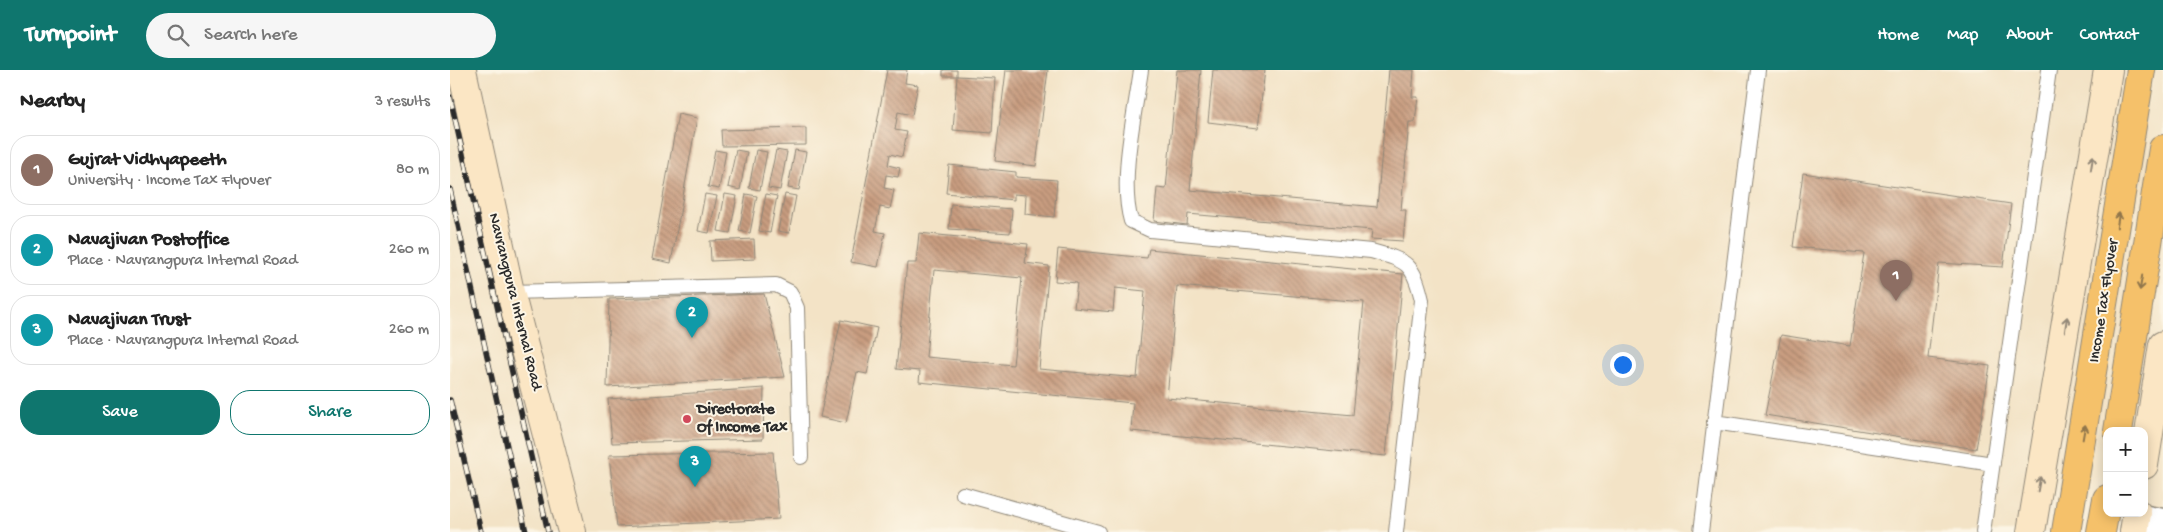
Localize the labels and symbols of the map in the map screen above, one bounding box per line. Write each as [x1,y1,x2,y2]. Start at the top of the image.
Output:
one-way arrow [2088,156,2098,172]
street label: Navrangpura Internal Road [483,211,546,394]
one-way arrow [2113,212,2123,228]
street label: Income Tax Flyover [2086,237,2124,364]
pin: 1 [1880,260,1912,301]
one-way arrow [2136,275,2146,291]
pin: 2 [676,297,708,338]
one-way arrow [2061,316,2071,332]
your location [1610,352,1636,378]
place label: Directorate Of Income Tax [695,401,788,438]
marker: Directorate Of Income Tax [681,413,693,425]
one-way arrow [2079,425,2089,441]
pin: 3 [679,446,711,487]
one-way arrow [2034,476,2044,492]

